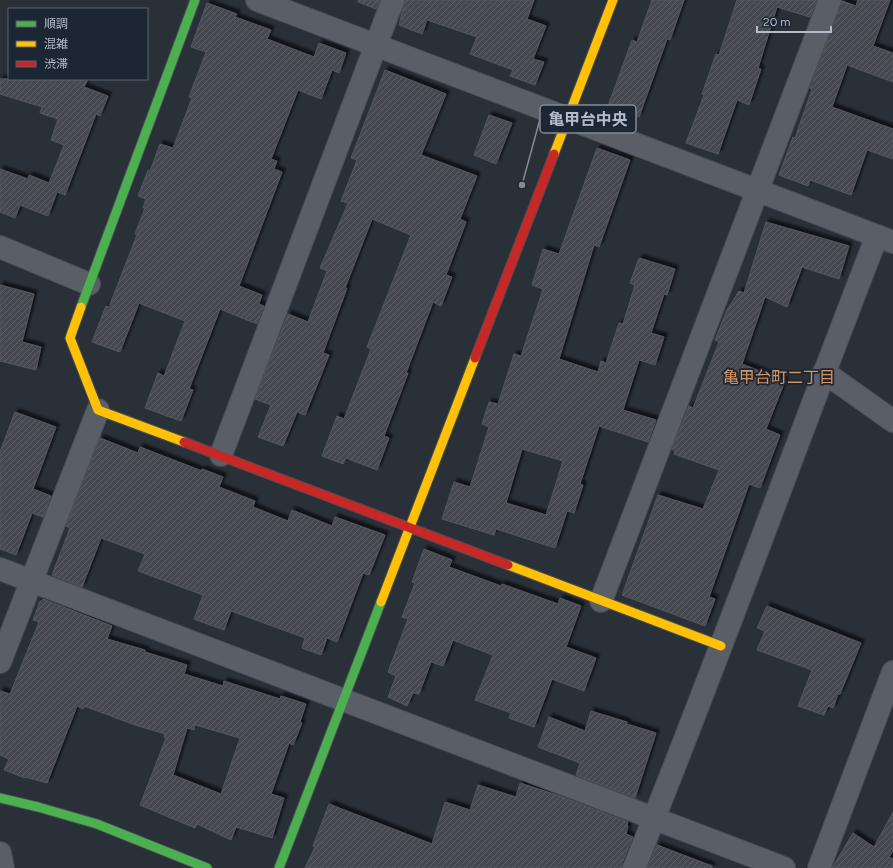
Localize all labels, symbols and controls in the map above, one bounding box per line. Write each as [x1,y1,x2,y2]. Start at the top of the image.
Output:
legend [8,8,148,80]
scale bar [757,8,831,34]
text: 20 m [763,15,791,29]
text: 順調 [44,17,68,31]
text: 混雑 [44,37,68,51]
text: 渋滞 [44,57,68,71]
callout: 亀甲台中央 [540,105,636,133]
text: 亀甲台中央 [548,110,628,129]
district label: 亀甲台町二丁目 [723,368,835,387]

